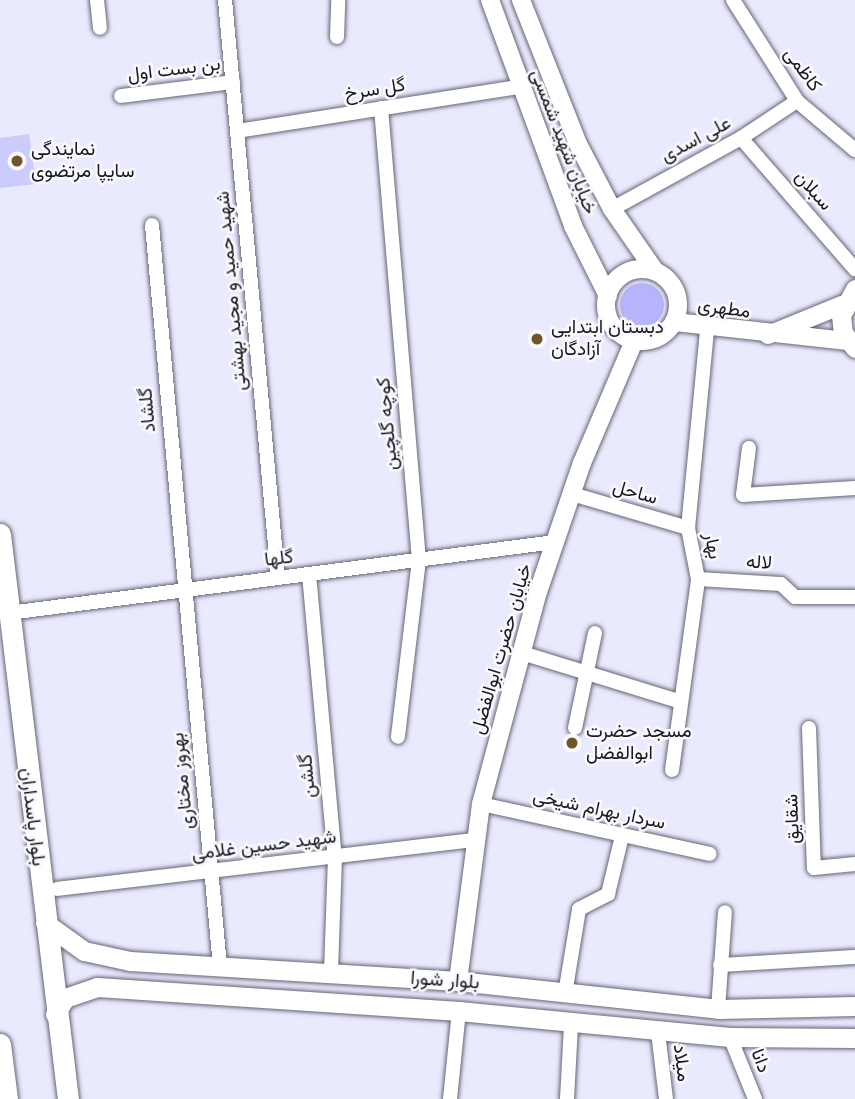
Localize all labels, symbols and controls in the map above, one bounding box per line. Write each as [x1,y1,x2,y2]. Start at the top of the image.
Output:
street label: کاظمی [778,43,826,97]
street label: بن بست اول [126,53,222,87]
street label: خیابان شهید شمسی [525,66,601,218]
street label: گل سرخ [343,74,407,106]
street label: علی اسدی [657,112,735,168]
place label: نمایندگی سایپا مرتضوی [31,139,135,183]
marker: نمایندگی سایپا مرتضوی [9,153,25,169]
street label: سبلان [789,166,837,216]
street label: شهید حمید و مجید بهشتی [212,190,252,392]
street label: مطهری [696,294,752,324]
place label: دبستان ابتدایی آزادگان [551,317,664,361]
marker: دبستان ابتدایی آزادگان [529,331,545,347]
street label: کوچه گلچین [373,377,403,471]
street label: گلشاد [135,387,161,433]
street label: ساحل [610,476,660,510]
street label: بهار [698,531,726,561]
street label: گلها [263,546,295,572]
street label: لاله [745,551,773,575]
street label: خیابان حضرت ابوالفضل [467,561,537,737]
place label: مسجد حضرت ابوالفضل [586,721,692,765]
street label: بهروز مختاری [167,731,199,831]
marker: مسجد حضرت ابوالفضل [564,735,580,751]
street label: گلشن [295,753,321,799]
street label: بلوار پاسداران [15,767,49,867]
street label: سردار بهرام شیخی [531,785,667,835]
street label: شقایق [781,794,805,844]
street label: شهید حسین غلامی [190,826,338,866]
street label: بلوار شورا [410,967,480,995]
street label: میلاد [667,1043,695,1083]
street label: دانا [745,1046,775,1076]

